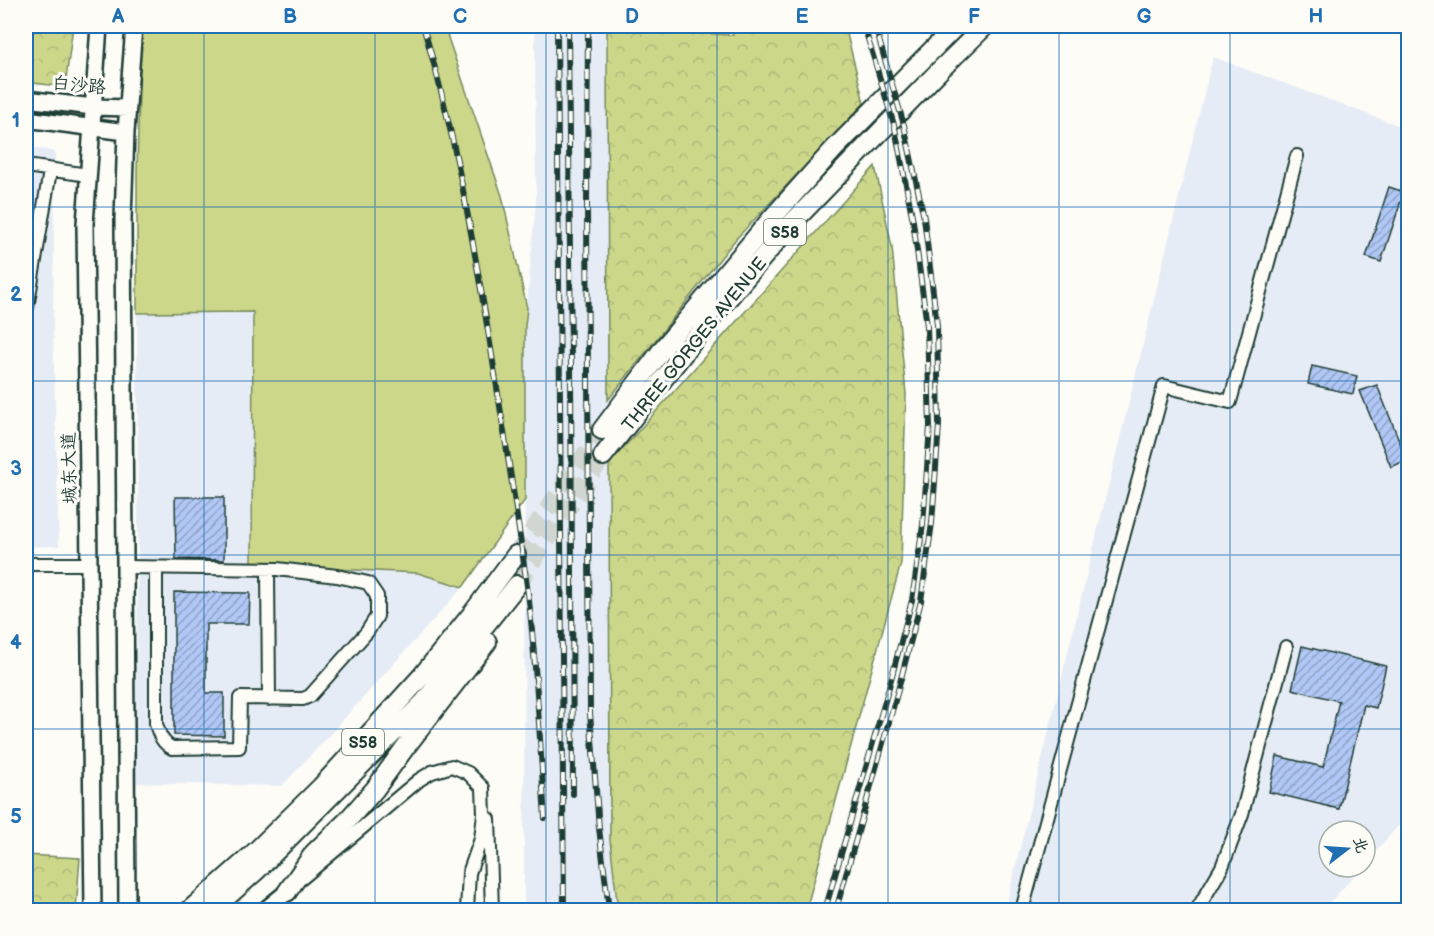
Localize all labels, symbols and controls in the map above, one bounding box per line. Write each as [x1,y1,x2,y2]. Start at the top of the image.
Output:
text: A [111,5,125,29]
text: B [283,5,297,29]
text: C [453,5,467,29]
text: D [625,5,639,29]
text: E [796,5,809,29]
text: F [968,5,980,29]
text: G [1137,5,1152,29]
text: H [1309,5,1323,29]
street label: 白沙路 [51,73,107,98]
text: 1 [12,109,20,133]
road number: S58 [764,219,806,245]
street label: THREE GORGES AVENUE [618,253,771,435]
text: 2 [10,283,22,307]
street label: 城东大道 [58,432,81,504]
text: 3 [10,457,22,481]
text: 4 [10,631,22,655]
road number: S58 [342,729,384,755]
text: 5 [10,805,22,829]
north arrow [1317,819,1377,879]
text: 北 [1348,835,1371,855]

